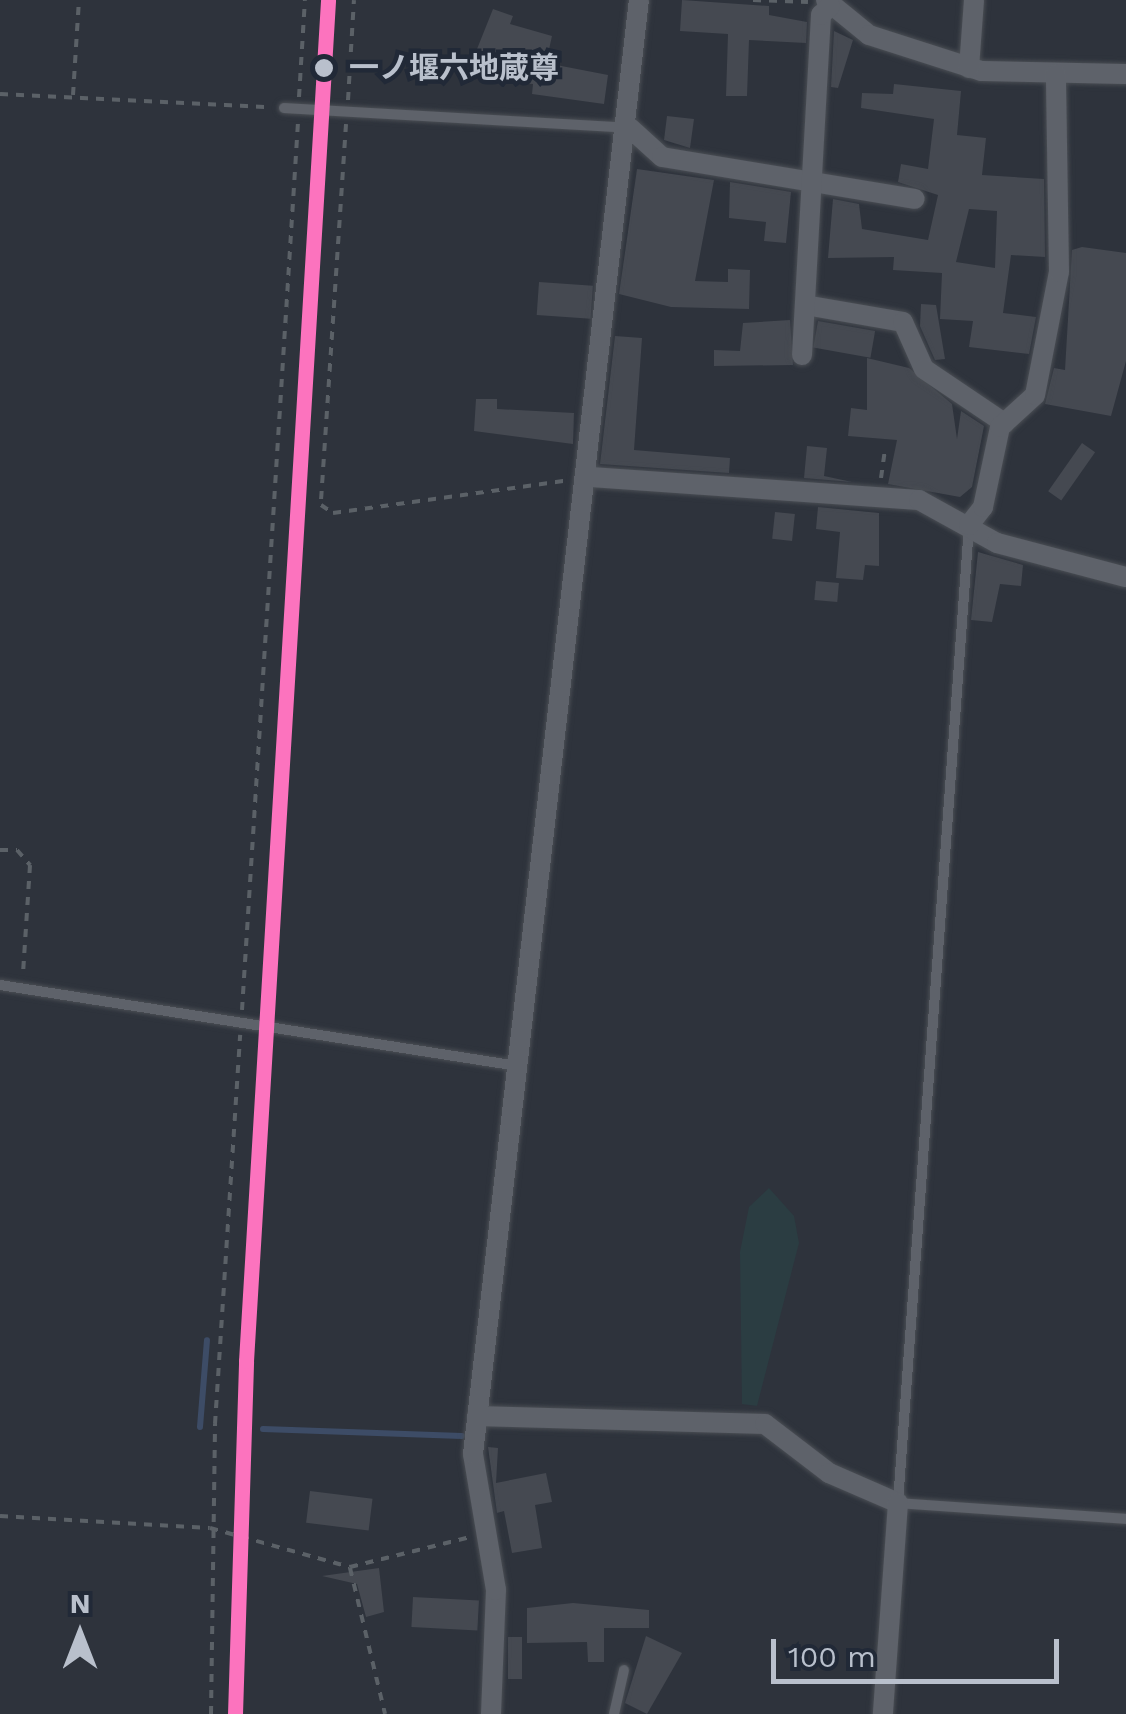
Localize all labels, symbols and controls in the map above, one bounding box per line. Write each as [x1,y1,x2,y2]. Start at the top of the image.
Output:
place label: 一ノ堰六地蔵尊 [349,50,559,86]
marker: 一ノ堰六地蔵尊 [308,52,340,84]
north arrow [30,1584,130,1684]
text: N [70,1587,90,1620]
scale bar [776,1619,1064,1681]
text: 100 m [788,1639,876,1674]

